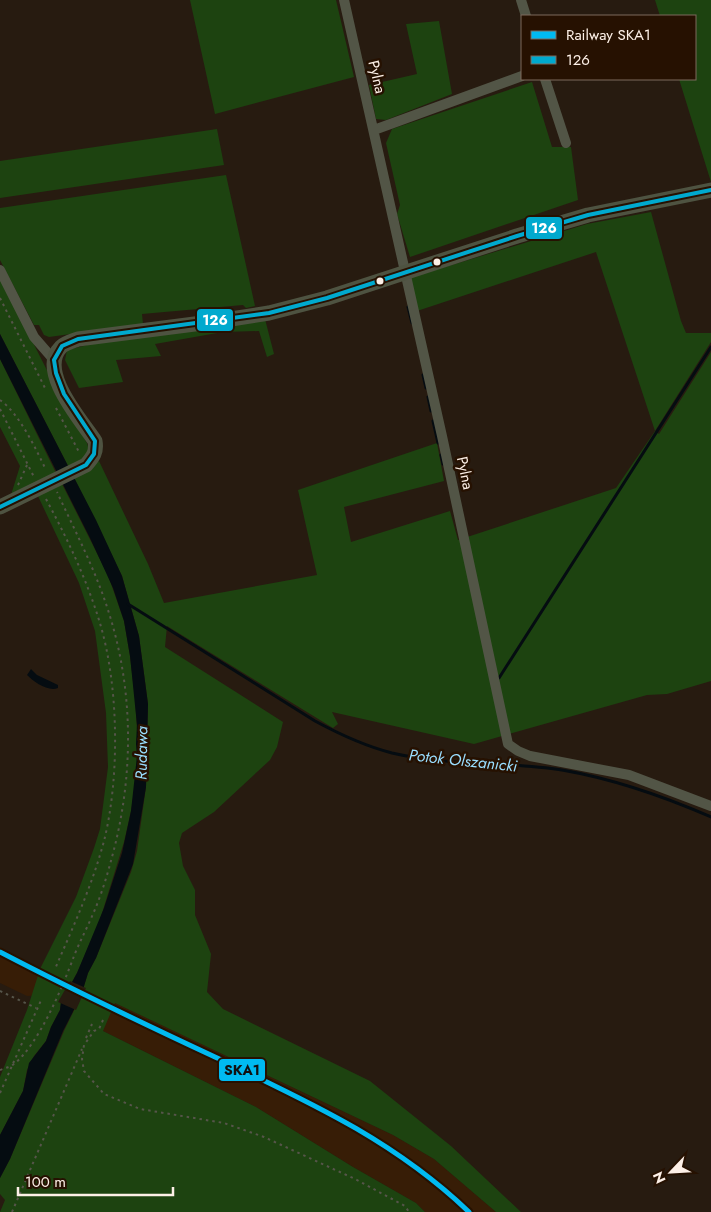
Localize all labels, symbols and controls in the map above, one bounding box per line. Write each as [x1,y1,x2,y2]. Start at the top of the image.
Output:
legend [521,15,696,80]
text: Railway SKA1 [566,24,651,46]
text: 126 [566,49,590,71]
street label: Pylna [363,58,391,96]
line badge: 126 [525,216,563,240]
text: 126 [531,218,557,238]
unlabelled marker [432,257,442,267]
unlabelled marker [375,276,385,286]
line badge: 126 [196,308,234,332]
text: 126 [202,310,228,330]
street label: Pylna [451,454,479,492]
water label: Rudawa [130,726,153,780]
water label: Potok Olszanicki [408,743,519,778]
line badge: SKA1 [218,1058,266,1082]
text: SKA1 [224,1060,260,1080]
north arrow [646,1147,696,1197]
scale bar [18,1164,172,1196]
text: N [648,1168,671,1187]
text: 100 m [25,1171,66,1193]

